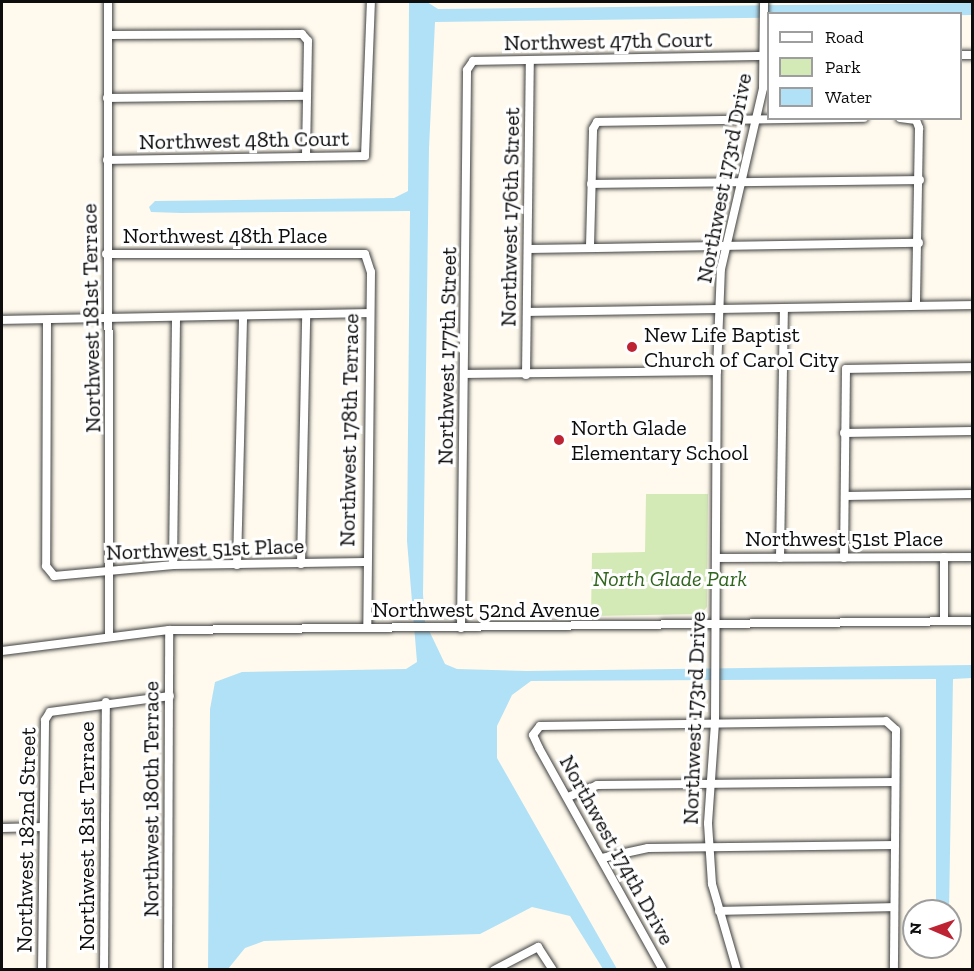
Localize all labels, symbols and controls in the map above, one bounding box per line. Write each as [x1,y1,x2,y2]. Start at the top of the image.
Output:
legend [767,12,962,120]
street label: Northwest 47th Court [503,26,713,56]
text: Road [825,26,864,48]
text: Park [825,56,861,78]
street label: Northwest 173rd Drive [691,71,757,285]
text: Water [825,86,872,108]
street label: Northwest 176th Street [495,107,525,327]
street label: Northwest 48th Court [139,125,349,155]
street label: Northwest 181st Terrace [76,203,106,433]
street label: Northwest 48th Place [123,223,327,249]
street label: Northwest 177th Street [432,247,462,465]
street label: Northwest 178th Terrace [334,313,364,547]
place label: New Life Baptist Church of Carol City [644,321,839,372]
marker: New Life Baptist Church of Carol City [625,340,639,354]
place label: North Glade Elementary School [571,414,749,466]
marker: North Glade Elementary School [552,433,566,447]
street label: Northwest 51st Place [745,526,943,552]
street label: Northwest 51st Place [105,532,305,566]
park label: North Glade Park [593,566,747,592]
street label: Northwest 52nd Avenue [372,597,600,623]
street label: Northwest 173rd Drive [677,611,711,825]
street label: Northwest 180th Terrace [138,681,164,917]
street label: Northwest 181st Terrace [74,721,100,951]
street label: Northwest 182nd Street [11,727,41,953]
street label: Northwest 174th Drive [554,750,680,950]
north arrow [902,899,962,959]
text: N [906,922,925,935]

